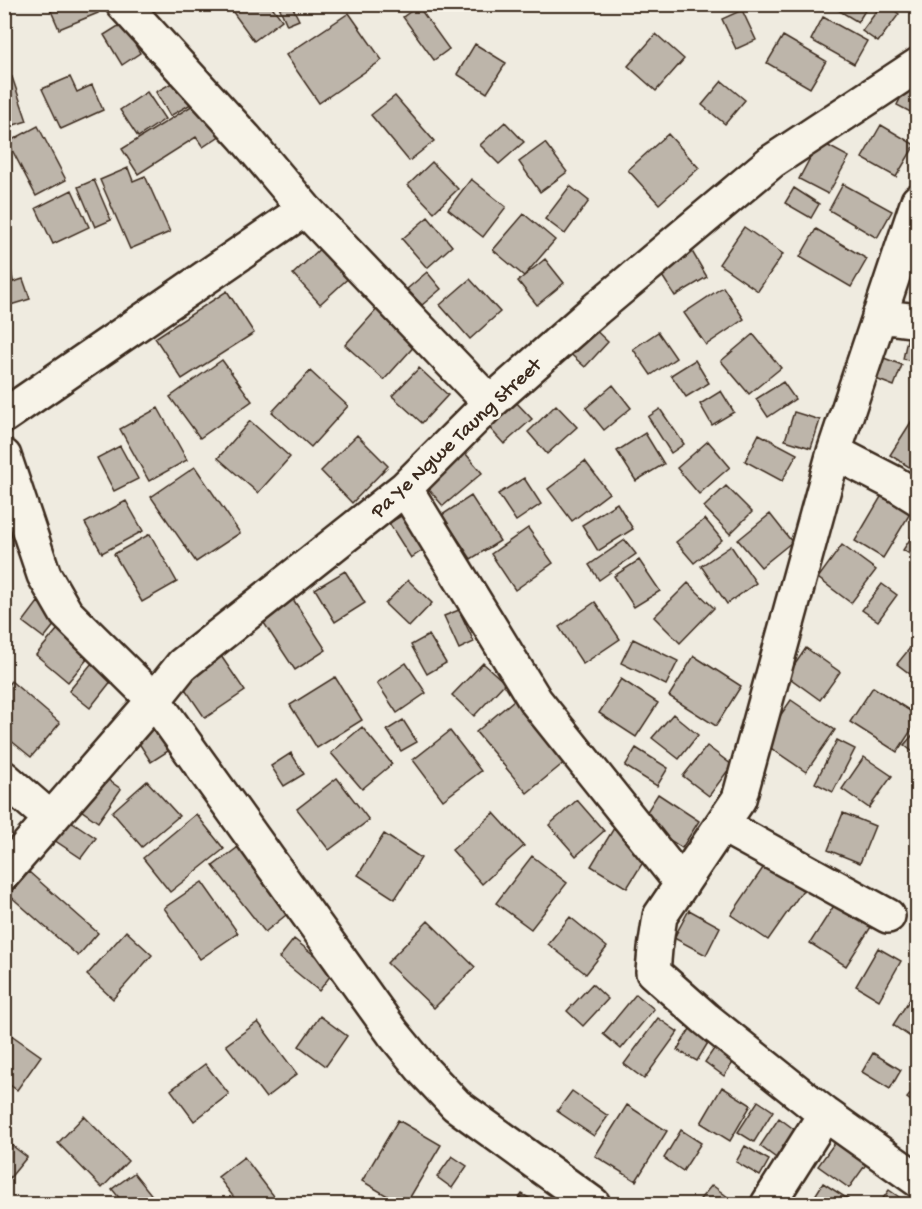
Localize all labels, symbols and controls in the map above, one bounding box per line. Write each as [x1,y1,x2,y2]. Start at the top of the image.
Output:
street label: Pa Ye Ngwe Taung Street [366,352,550,526]

